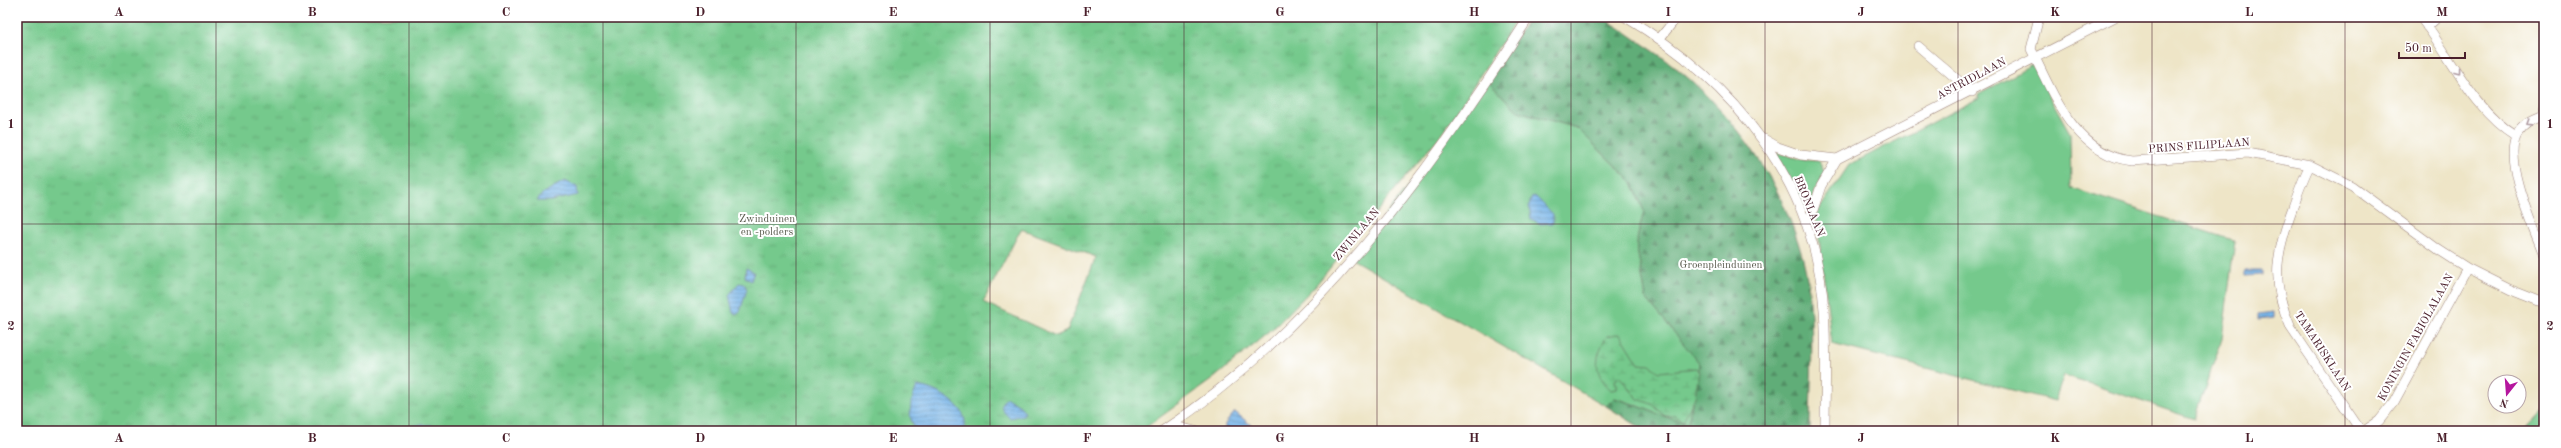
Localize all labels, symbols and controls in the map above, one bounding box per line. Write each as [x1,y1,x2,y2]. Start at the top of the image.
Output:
text: A [114,6,124,19]
text: B [307,6,317,19]
text: C [502,6,510,19]
text: D [695,6,705,19]
text: E [889,6,898,19]
text: F [1083,6,1092,19]
text: G [1275,6,1285,19]
text: H [1469,6,1480,19]
text: I [1665,6,1671,19]
text: J [1857,6,1865,19]
text: K [2050,6,2060,19]
text: L [2245,6,2254,19]
text: M [2436,6,2448,19]
scale bar [2399,34,2465,60]
text: 50 m [2405,42,2432,55]
street label: ASTRIDLAAN [1935,56,2009,102]
one-way arrow [2453,68,2461,75]
text: 1 [7,118,15,131]
text: 1 [2546,118,2554,131]
one-way arrow [2525,119,2532,126]
street label: PRINS FILIPLAAN [2148,137,2251,156]
street label: BRONLAAN [1791,175,1826,239]
street label: ZWINLAAN [1332,206,1382,263]
park label: Zwinduinen en -polders [739,214,795,238]
park label: Groenpleinduinen [1679,260,1763,271]
street label: KONINGIN FABIOLALAAN [2377,272,2456,403]
street label: TAMARISKLAAN [2292,310,2352,394]
text: 2 [7,320,15,333]
text: 2 [2546,320,2554,333]
north arrow [2487,374,2527,414]
text: N [2498,395,2510,409]
text: A [114,432,124,445]
text: B [307,432,317,445]
text: C [502,432,510,445]
text: D [695,432,705,445]
text: E [889,432,898,445]
text: F [1083,432,1092,445]
text: G [1275,432,1285,445]
text: H [1469,432,1480,445]
text: I [1665,432,1671,445]
text: J [1857,432,1865,445]
text: K [2050,432,2060,445]
text: L [2245,432,2254,445]
text: M [2436,432,2448,445]

